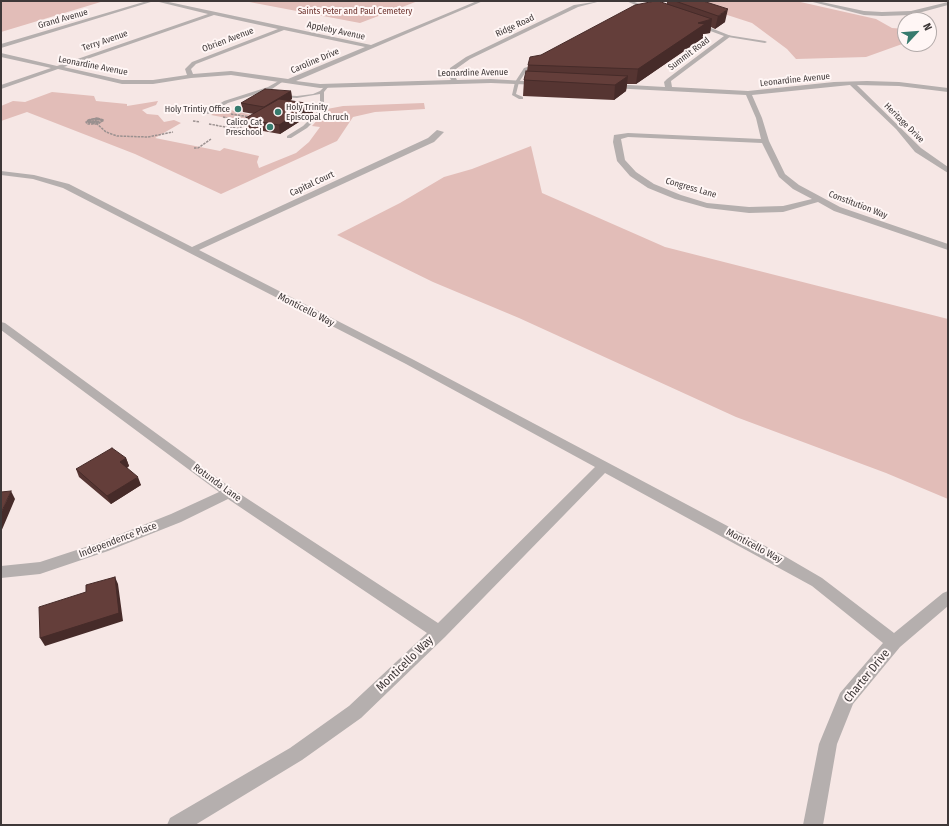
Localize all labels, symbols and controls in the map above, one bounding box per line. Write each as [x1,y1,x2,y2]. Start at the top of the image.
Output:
park label: Saints Peter and Paul Cemetery [298,6,412,16]
street label: Grand Avenue [37,7,89,31]
street label: Ridge Road [494,12,536,40]
north arrow [897,12,937,52]
street label: Appleby Avenue [306,20,366,42]
text: N [920,21,935,33]
street label: Obrien Avenue [201,25,255,55]
street label: Terry Avenue [81,28,129,54]
street label: Summit Road [666,35,712,73]
street label: Caroline Drive [289,46,341,76]
street label: Leonardine Avenue [57,54,129,78]
street label: Leonardine Avenue [438,67,508,79]
street label: Leonardine Avenue [759,71,831,89]
street label: Heritage Drive [882,101,926,145]
place label: Holy Trinity Episcopal Chruch [286,102,349,123]
place label: Holy Trintiy Office [165,104,230,114]
marker: Holy Trintiy Office [233,104,243,114]
marker: Holy Trinity Episcopal Chruch [273,107,283,117]
place label: Calico Cat Preschool [226,117,262,138]
marker: Calico Cat Preschool [265,122,275,132]
street label: Capital Court [288,169,336,199]
street label: Congress Lane [664,176,718,200]
street label: Constitution Way [827,189,889,221]
street label: Monticello Way [276,291,336,329]
street label: Rotunda Lane [191,462,243,504]
street label: Independence Place [77,520,159,560]
street label: Monticello Way [724,526,784,566]
street label: Monticello Way [373,633,437,695]
street label: Charter Drive [841,646,893,706]

